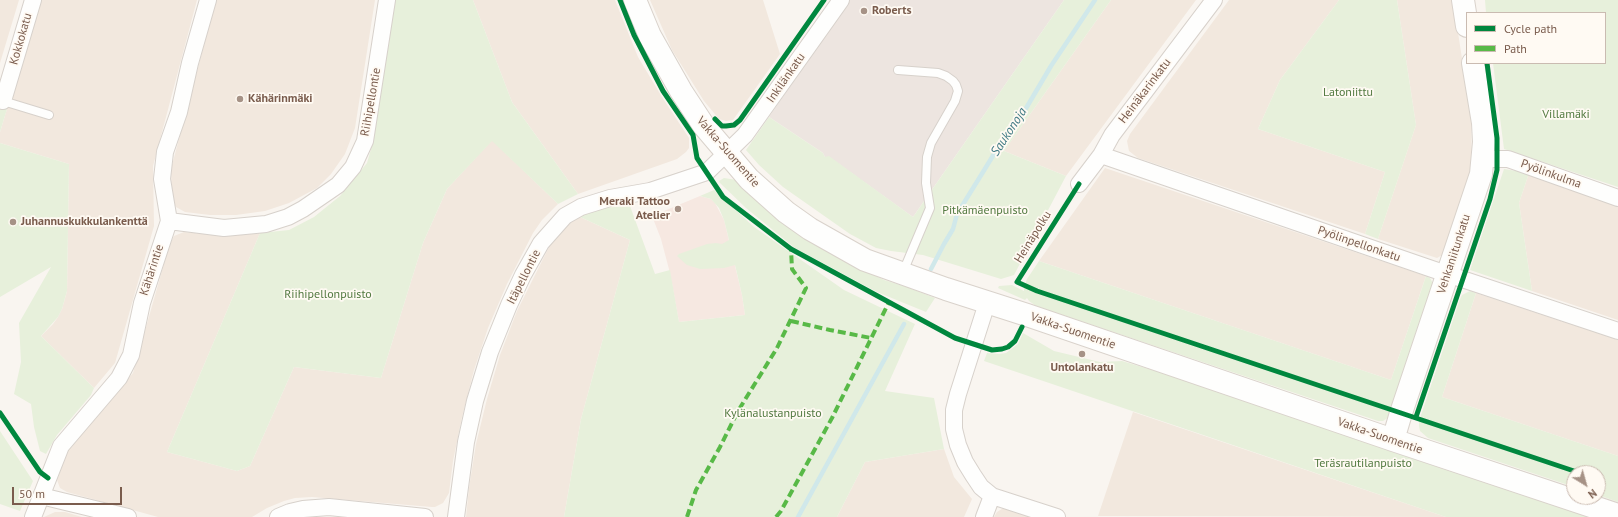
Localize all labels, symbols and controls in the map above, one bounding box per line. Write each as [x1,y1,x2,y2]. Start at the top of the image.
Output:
place label: Roberts [872,4,911,18]
marker: Roberts [859,6,869,16]
street label: Kokkokatu [7,11,35,67]
legend [1466,12,1606,64]
text: Cycle path [1504,21,1557,36]
text: Path [1504,41,1527,56]
street label: Inkilänkatu [764,50,808,106]
street label: Heinäkarinkatu [1116,56,1174,126]
street label: Riihipellontie [358,67,384,137]
park label: Latoniittu [1323,86,1373,100]
place label: Kähärinmäki [248,92,313,106]
marker: Kähärinmäki [235,94,245,104]
water label: Saukonoja [988,105,1030,159]
park label: Villamäki [1542,108,1590,122]
street label: Vakka-Suomentie [693,114,763,190]
street label: Pyölinkulma [1519,156,1583,192]
place label: Meraki Tattoo Atelier [599,195,670,223]
marker: Meraki Tattoo Atelier [673,204,683,214]
park label: Pitkämäenpuisto [942,204,1028,218]
street label: Heinäpolku [1011,208,1055,266]
street label: Vehkaniitunkatu [1434,212,1474,296]
place label: Juhannuskukkulankenttä [21,215,148,229]
marker: Juhannuskukkulankenttä [8,217,18,227]
street label: Pyölinpellonkatu [1316,223,1402,265]
street label: Kähärintie [137,243,167,297]
street label: Itäpellontie [504,247,544,307]
park label: Riihipellonpuisto [284,288,372,302]
street label: Vakka-Suomentie [1029,310,1117,352]
marker: Untolankatu [1077,349,1087,359]
place label: Untolankatu [1050,361,1114,375]
park label: Kylänalustanpuisto [724,407,822,421]
street label: Vakka-Suomentie [1336,415,1424,457]
park label: Teräsrautilanpuisto [1314,457,1412,471]
north arrow [1566,465,1606,505]
scale bar [14,479,124,505]
text: 50 m [19,486,45,501]
text: N [1586,486,1600,502]

